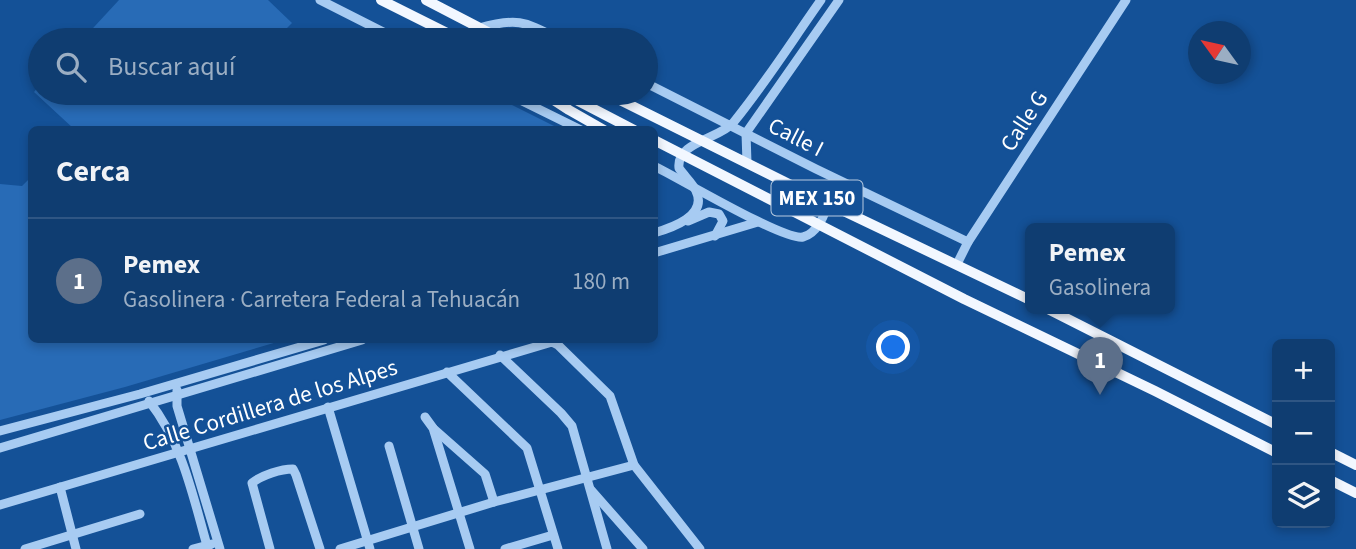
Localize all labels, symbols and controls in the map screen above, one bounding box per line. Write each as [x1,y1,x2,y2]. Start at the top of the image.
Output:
north arrow [1188,21,1251,84]
search box [28,28,658,105]
icon: search [52,48,90,86]
text: Buscar aquí [108,48,235,85]
street label: Calle G [992,84,1056,158]
street label: Calle I [762,109,830,165]
text: Cerca [56,150,130,193]
road number: MEX 150 [772,180,862,216]
popup [1025,223,1175,314]
text: Pemex [1049,234,1126,271]
text: Pemex [123,246,200,283]
text: 1 [73,265,85,298]
text: 180 m [572,265,630,298]
text: Gasolinera [1049,271,1151,304]
text: Gasolinera · Carretera Federal a Tehuacán [123,283,520,316]
your location [876,330,910,364]
pin: 1 [1077,337,1123,395]
map controls [1272,339,1335,528]
button: + [1272,339,1335,402]
street label: Calle Cordillera de los Alpes [139,351,401,459]
button: − [1272,402,1335,465]
button: layers [1272,465,1335,528]

